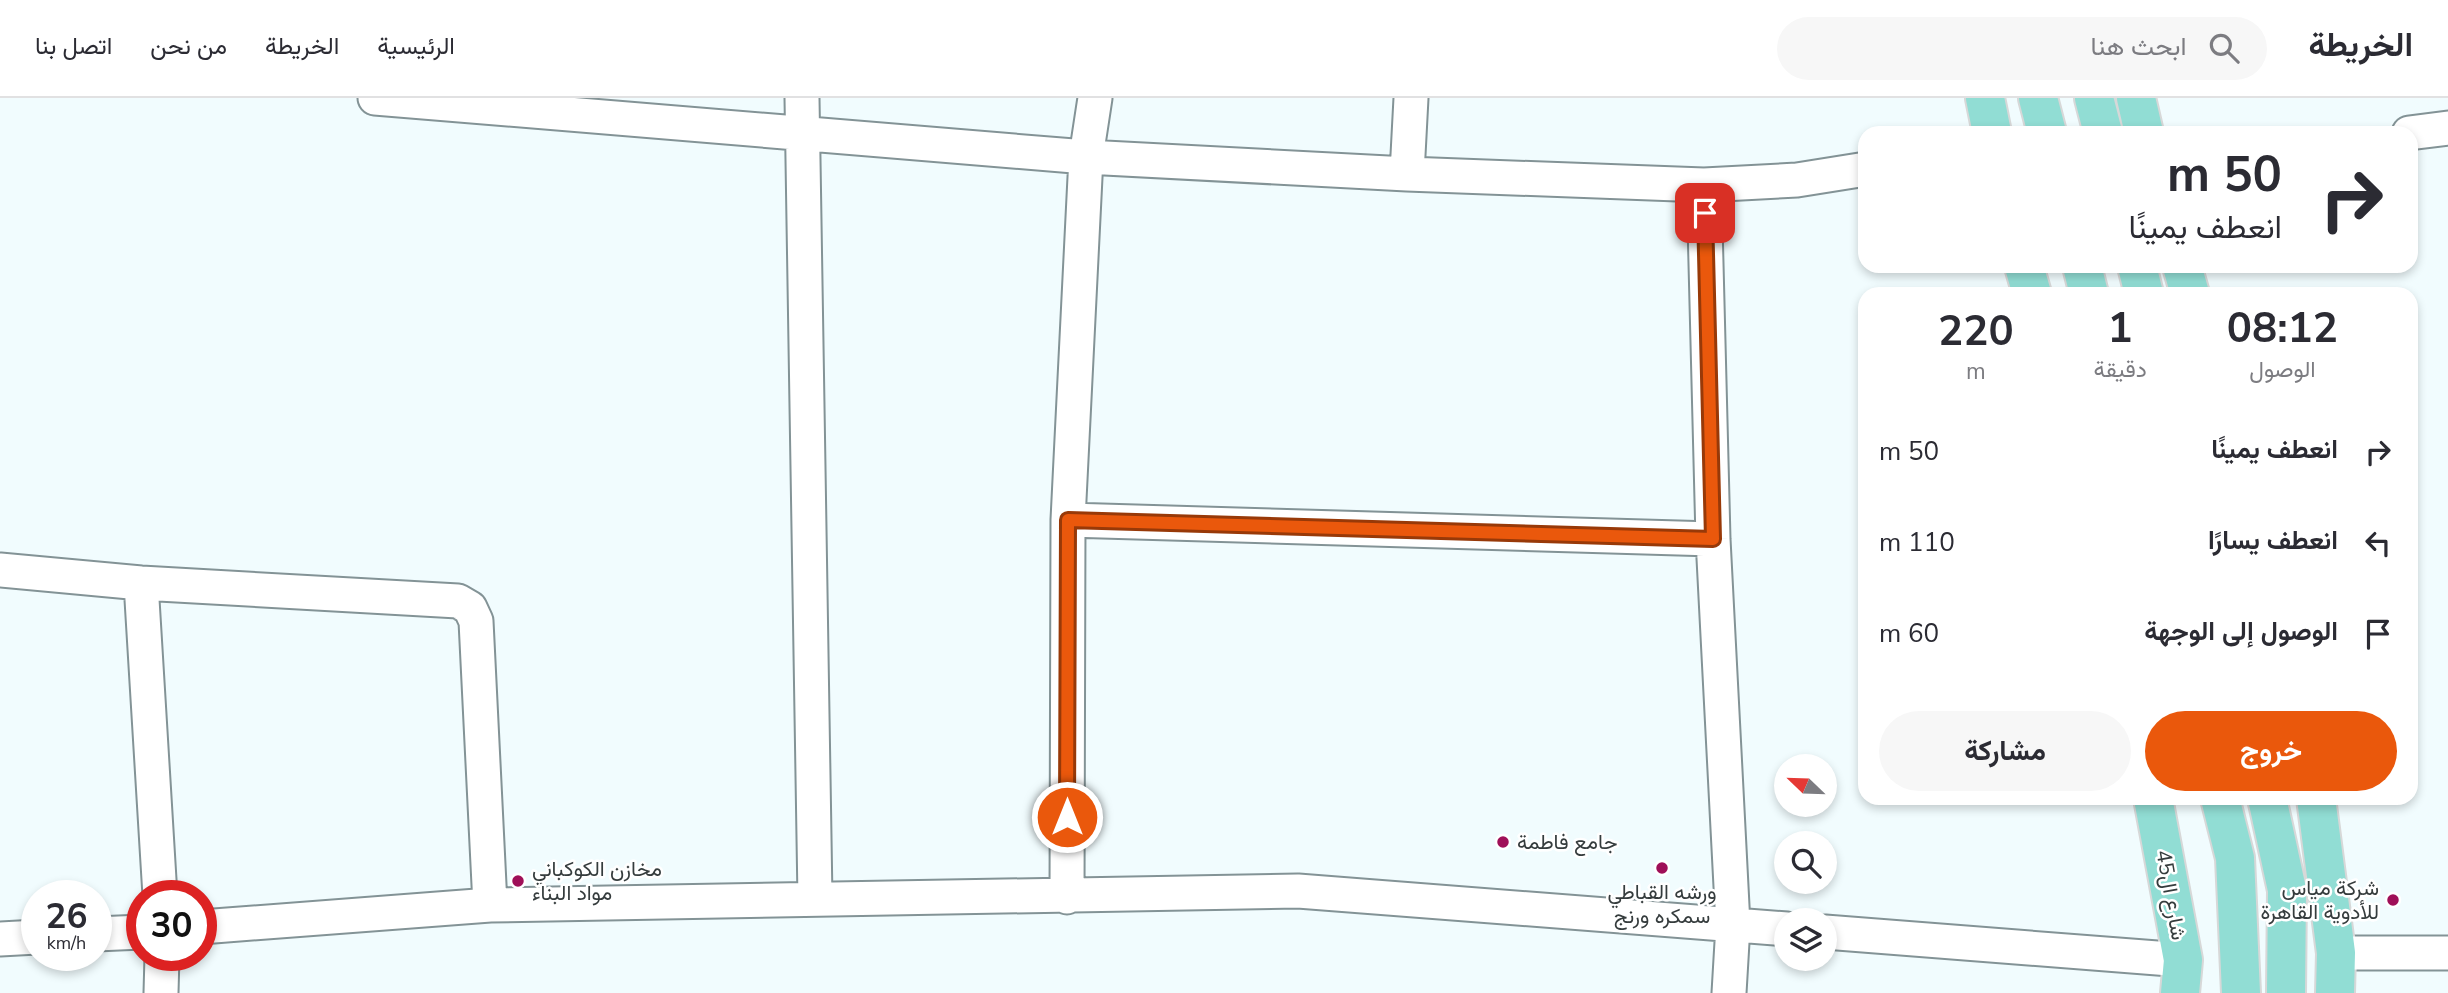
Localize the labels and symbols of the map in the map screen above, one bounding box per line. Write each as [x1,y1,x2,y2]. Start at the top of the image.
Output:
pin [1675,183,1735,243]
north arrow [1774,754,1838,817]
position arrow [1030,780,1104,854]
place label: جامع فاطمة [1517,828,1617,856]
marker: جامع فاطمة [1495,834,1511,850]
street label: شارع ال45 [2149,848,2193,942]
place label: مخازن الكوكباني مواد البناء [532,855,662,907]
marker: ورشه القباطي سمكره ورنج [1654,860,1670,876]
marker: مخازن الكوكباني مواد البناء [510,873,526,889]
place label: شركة مياس للأدوية القاهرة [2260,874,2379,926]
place label: ورشه القباطي سمكره ورنج [1607,878,1717,930]
speed limit sign: 30 [126,880,217,971]
marker: شركة مياس للأدوية القاهرة [2385,892,2401,908]

